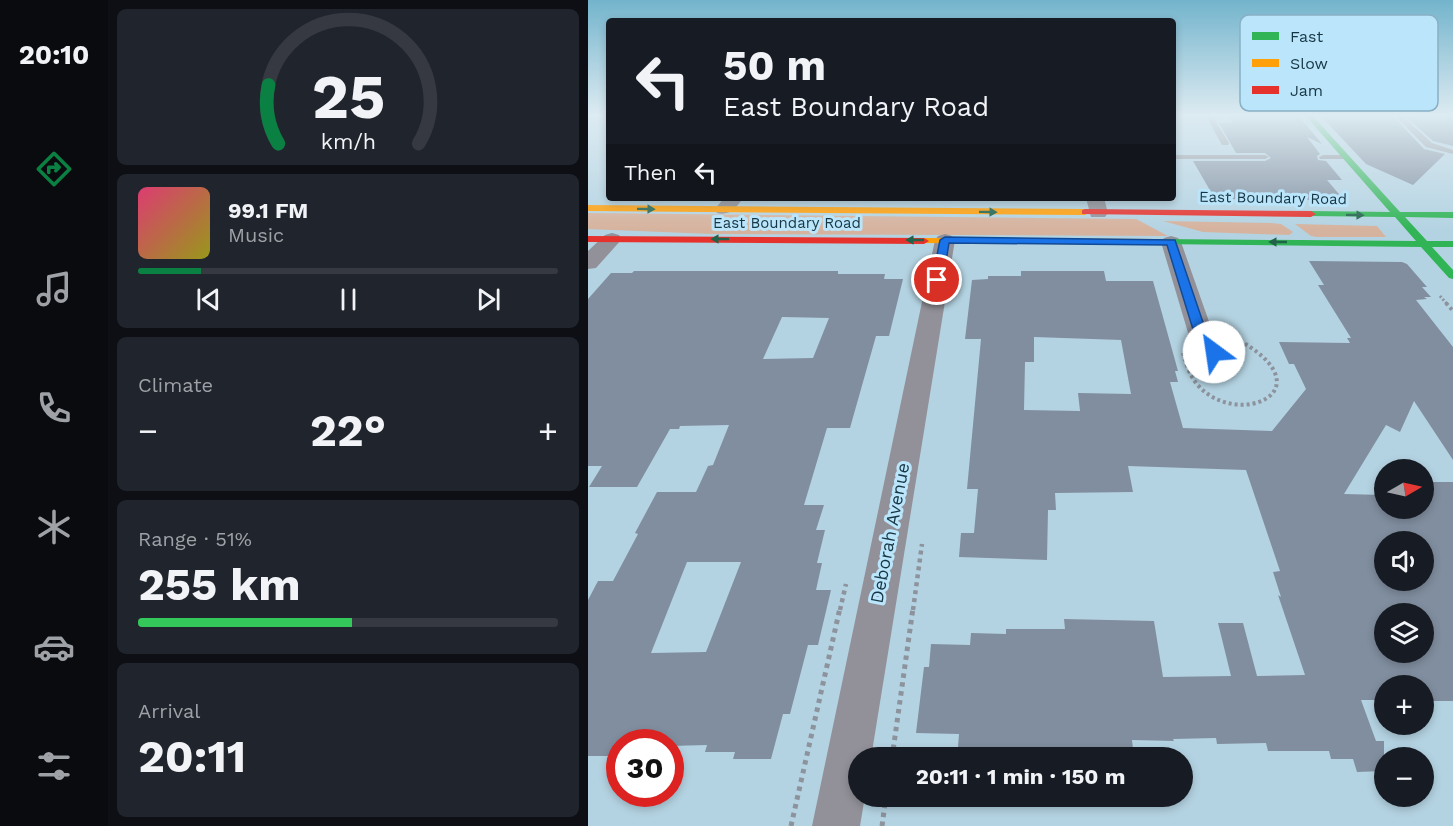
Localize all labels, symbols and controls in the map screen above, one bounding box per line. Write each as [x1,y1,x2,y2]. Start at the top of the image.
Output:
legend [1240,15,1438,111]
text: Fast [1290,27,1323,46]
text: 20:10 [19,39,89,71]
text: 50 m [723,41,826,90]
icon: left [624,42,702,120]
text: Slow [1290,54,1328,73]
text: 25 [311,60,385,133]
text: Jam [1290,81,1323,100]
text: East Boundary Road [723,91,989,123]
text: km/h [320,129,376,154]
icon: directions [33,148,75,190]
icon: left [689,156,722,189]
text: Then [624,160,677,185]
street label: East Boundary Road [1199,188,1347,208]
text: 99.1 FM [228,198,308,223]
one-way arrow [637,204,656,214]
one-way arrow [979,207,998,217]
one-way arrow [1345,210,1364,220]
street label: East Boundary Road [713,214,861,232]
text: Music [228,223,284,247]
one-way arrow [711,234,730,244]
one-way arrow [906,235,925,245]
one-way arrow [1269,237,1288,247]
pin [911,254,962,305]
icon: arrive [920,263,953,296]
icon: music [33,268,75,310]
icon: previous [192,283,225,316]
icon: pause [332,283,365,316]
icon: next [472,283,505,316]
position arrow [1182,320,1246,384]
text: Climate [138,373,213,397]
icon: phone [33,387,75,429]
text: 22° [310,404,386,457]
text: − [138,411,158,450]
text: + [538,411,558,450]
north arrow [1374,459,1434,519]
map controls [1374,459,1434,807]
street label: Deborah Avenue [866,461,913,605]
icon: climate [33,506,75,548]
text: Range · 51% [138,527,252,551]
button: sound [1374,531,1434,591]
text: 255 km [138,558,301,611]
button: layers [1374,603,1434,663]
icon: car [33,626,75,668]
button: + [1374,675,1434,735]
text: Arrival [138,699,200,723]
speed limit sign: 30 [606,729,684,807]
text: 20:11 [138,730,246,783]
icon: filters [33,745,75,787]
button: − [1374,747,1434,807]
text: 20:11 · 1 min · 150 m [916,764,1125,789]

